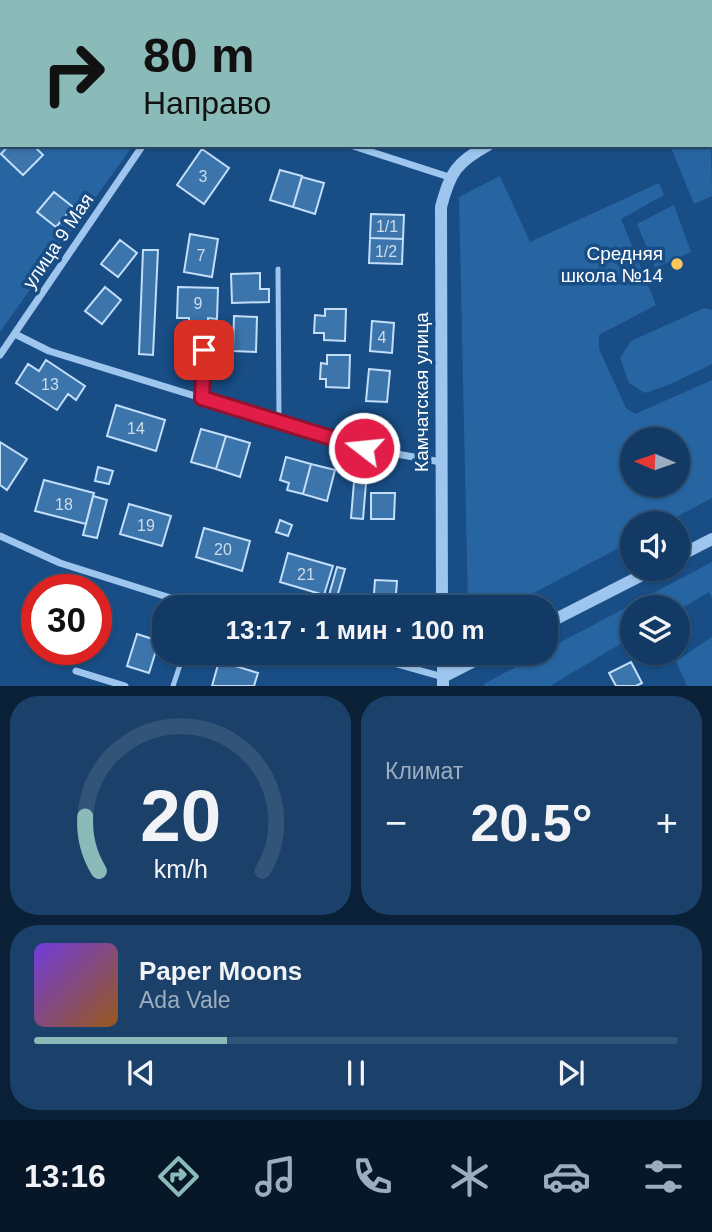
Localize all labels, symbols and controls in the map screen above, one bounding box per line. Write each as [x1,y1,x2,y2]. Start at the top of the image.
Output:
icon: right [28,28,119,119]
text: 80 m [143,28,255,82]
text: Направо [143,85,271,121]
house number: 3 [199,168,208,185]
street label: улица 9 Мая [18,189,98,293]
house number: 1/1 [376,218,398,235]
house number: 1/2 [375,243,397,260]
place label: Средняя школа №14 [561,243,663,286]
house number: 7 [197,247,206,264]
marker: Средняя школа №14 [669,256,685,272]
house number: 9 [194,295,203,312]
street label: Камчатская улица [411,312,432,472]
pin [174,320,234,380]
house number: 4 [378,329,387,346]
icon: arrive [185,331,223,369]
house number: 13 [41,376,59,393]
position arrow [327,411,401,485]
house number: 14 [127,420,145,437]
north arrow [620,427,690,497]
map controls [620,427,690,665]
house number: 18 [55,496,73,513]
button: sound [620,511,690,581]
house number: 19 [137,517,155,534]
house number: 20 [214,541,232,558]
house number: 21 [297,566,315,583]
speed limit sign: 30 [21,574,112,665]
button: layers [620,595,690,665]
text: 13:17 · 1 мин · 100 m [225,615,485,645]
text: Климат [385,758,463,784]
text: 20 [140,776,221,857]
text: 20.5° [470,794,593,852]
text: − [385,802,407,844]
text: + [656,802,678,844]
text: km/h [153,855,208,883]
text: Paper Moons [139,956,302,986]
text: Ada Vale [139,987,231,1013]
icon: previous [122,1054,160,1092]
icon: pause [337,1054,375,1092]
icon: next [552,1054,590,1092]
icon: directions [154,1152,203,1201]
icon: music [251,1152,300,1201]
icon: phone [348,1152,397,1201]
icon: climate [445,1152,494,1201]
icon: car [542,1152,591,1201]
icon: filters [639,1152,688,1201]
text: 13:16 [24,1158,106,1194]

